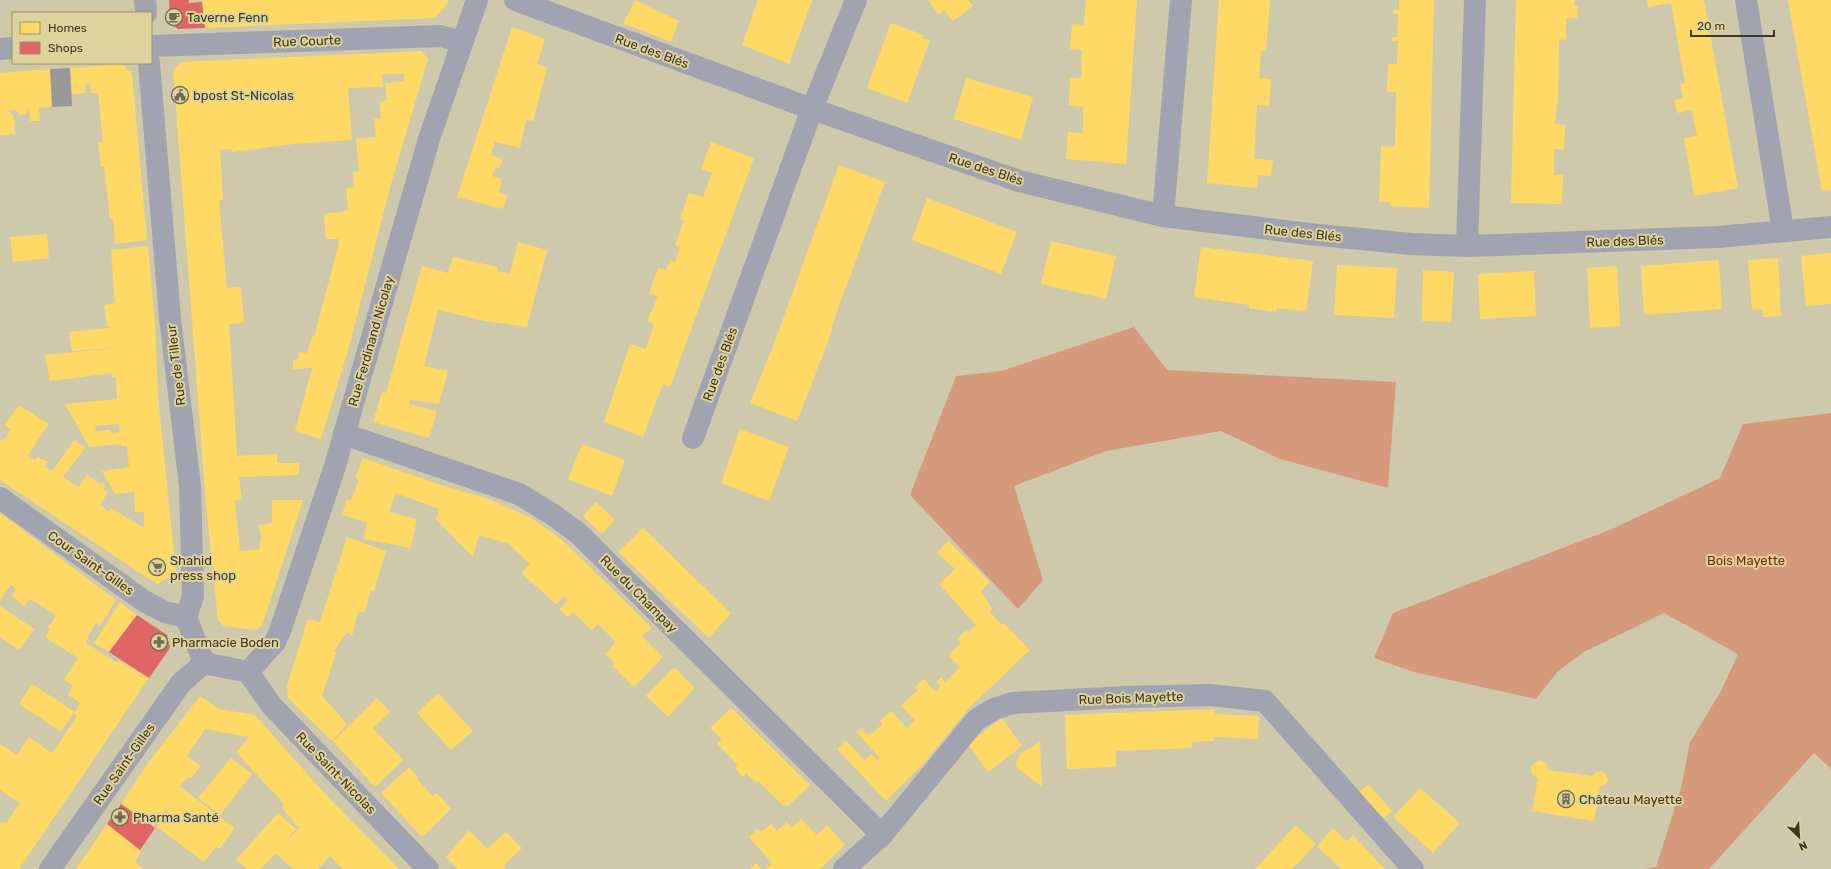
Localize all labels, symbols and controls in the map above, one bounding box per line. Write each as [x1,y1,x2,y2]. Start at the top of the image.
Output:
cafe icon: Taverne Fenn [164,7,184,27]
place label: Taverne Fenn [187,10,268,25]
legend [12,12,152,64]
scale bar [1691,12,1774,38]
text: 20 m [1697,19,1725,33]
text: Homes [48,21,87,35]
street label: Rue des Blés [613,31,691,71]
street label: Rue Courte [273,32,341,50]
text: Shops [48,41,83,55]
public building icon: bpost St-Nicolas [170,85,190,105]
place label: bpost St-Nicolas [193,88,294,103]
street label: Rue des Blés [947,150,1025,188]
street label: Rue des Blés [1264,221,1343,245]
street label: Rue des Blés [1586,232,1664,250]
street label: Rue Ferdinand Nicolay [345,274,397,408]
street label: Rue de Tilleur [164,323,188,406]
street label: Rue des Blés [700,325,740,403]
street label: Cour Saint-Gilles [45,528,137,598]
street label: Rue du Champay [597,552,681,636]
place label: Shahid press shop [170,553,236,583]
park label: Bois Mayette [1707,553,1785,568]
supermarket icon: Shahid press shop [147,557,167,577]
pharmacy icon: Pharmacie Boden [149,632,169,652]
place label: Pharmacie Boden [172,635,279,650]
street label: Rue Bois Mayette [1078,689,1184,707]
street label: Rue Saint-Gilles [90,720,158,808]
street label: Rue Saint-Nicolas [293,729,379,817]
building icon: Château Mayette [1556,789,1576,809]
place label: Château Mayette [1579,792,1682,807]
pharmacy icon: Pharma Santé [110,807,130,827]
place label: Pharma Santé [133,810,219,825]
north arrow [1779,817,1819,857]
text: N [1797,838,1809,853]

